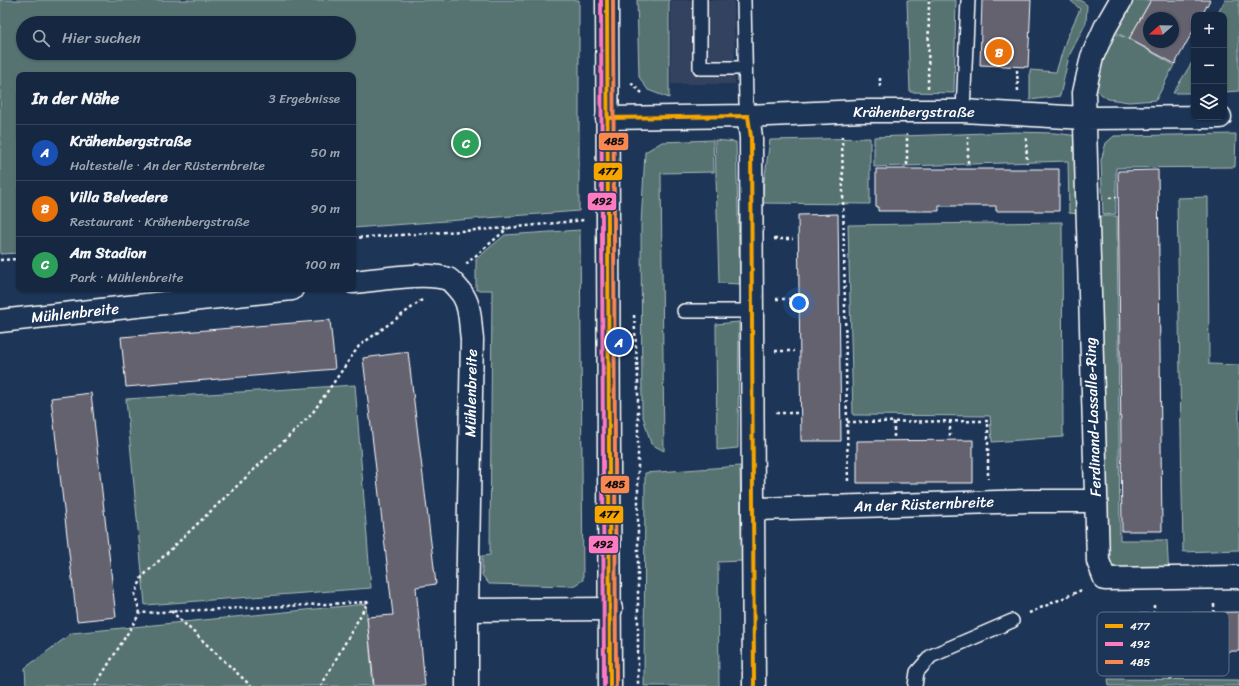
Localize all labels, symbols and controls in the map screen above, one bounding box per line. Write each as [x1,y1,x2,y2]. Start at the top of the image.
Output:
north arrow [1143,12,1179,48]
map controls [1191,12,1227,120]
button: + [1191,12,1227,48]
search box [16,16,356,60]
text: Hier suchen [62,25,141,51]
icon: search [30,27,52,49]
pin: B [986,37,1012,67]
button: − [1191,48,1227,84]
text: In der Nähe [32,83,119,113]
button: layers [1191,84,1227,120]
text: 3 Ergebnisse [269,87,340,110]
street label: Krähenbergstraße [853,99,975,125]
text: Krähenbergstraße [70,128,191,154]
pin: C [453,128,479,158]
line badge: 485 [598,132,629,151]
text: 485 [603,132,624,151]
text: A [41,141,49,164]
text: 50 m [310,141,340,164]
text: Haltestelle · An der Rüsternbreite [70,154,265,177]
line badge: 477 [593,162,623,181]
text: 477 [597,162,619,181]
text: Villa Belvedere [70,184,168,210]
line badge: 492 [587,192,617,211]
text: 492 [591,192,613,211]
text: B [41,197,49,220]
text: 90 m [310,197,340,220]
text: Restaurant · Krähenbergstraße [70,210,250,233]
text: Am Stadion [70,240,146,266]
text: C [41,253,49,276]
text: 100 m [305,253,340,276]
text: Park · Mühlenbreite [70,266,183,289]
your location [789,293,809,313]
street label: Mühlenbreite [30,295,121,331]
pin: A [606,327,632,357]
street label: Ferdinand-Lassalle-Ring [1077,336,1109,497]
street label: Mühlenbreite [457,348,485,437]
line badge: 485 [600,475,630,494]
text: 485 [604,475,625,494]
street label: An der Rüsternbreite [852,489,995,519]
line badge: 477 [594,505,624,524]
text: 477 [598,505,620,524]
line badge: 492 [588,535,619,554]
text: 492 [592,535,614,554]
legend [1097,612,1229,676]
text: 477 [1130,617,1150,636]
text: 492 [1130,635,1151,654]
text: 485 [1130,653,1151,672]

